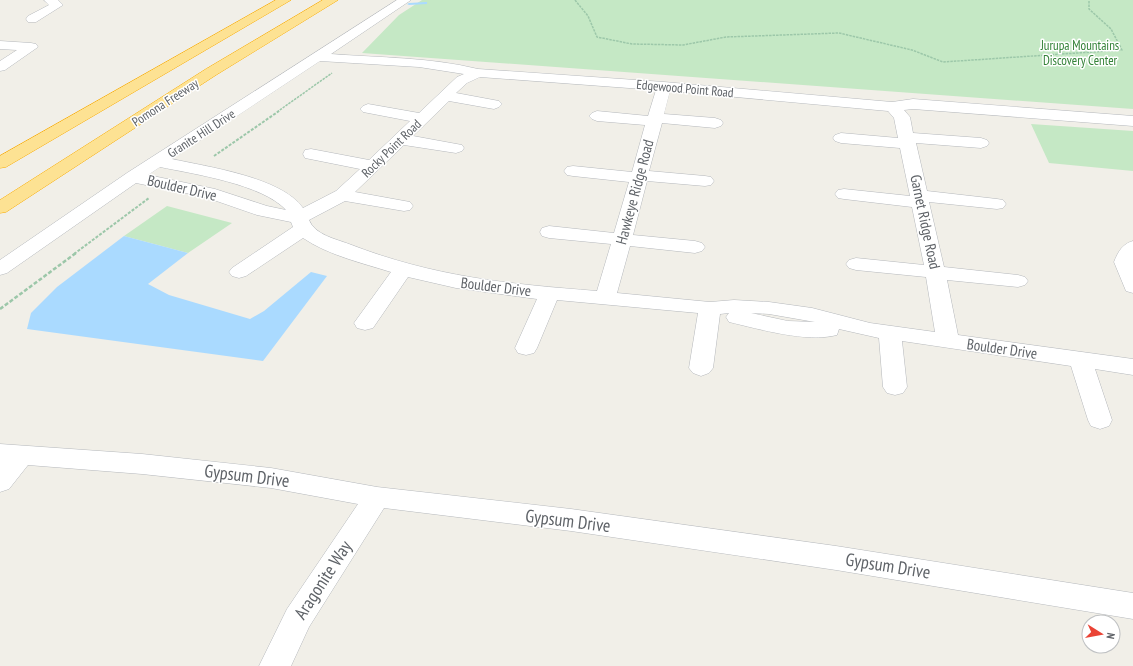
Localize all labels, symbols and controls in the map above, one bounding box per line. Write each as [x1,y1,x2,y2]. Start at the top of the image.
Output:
park label: Jurupa Mountains Discovery Center [1040,37,1119,69]
street label: Pomona Freeway [129,75,202,130]
street label: Edgewood Point Road [636,76,734,101]
street label: Granite Hill Drive [164,105,238,162]
street label: Rocky Point Road [358,116,425,181]
street label: Hawkeye Ridge Road [611,137,658,246]
street label: Boulder Drive [145,170,219,205]
street label: Garnet Ridge Road [906,173,945,271]
street label: Boulder Drive [460,273,532,300]
street label: Boulder Drive [966,334,1038,363]
street label: Gypsum Drive [203,459,291,492]
street label: Gypsum Drive [524,504,612,537]
street label: Aragonite Way [289,536,357,623]
street label: Gypsum Drive [844,547,932,584]
north arrow [1081,614,1121,654]
text: N [1103,632,1118,640]

